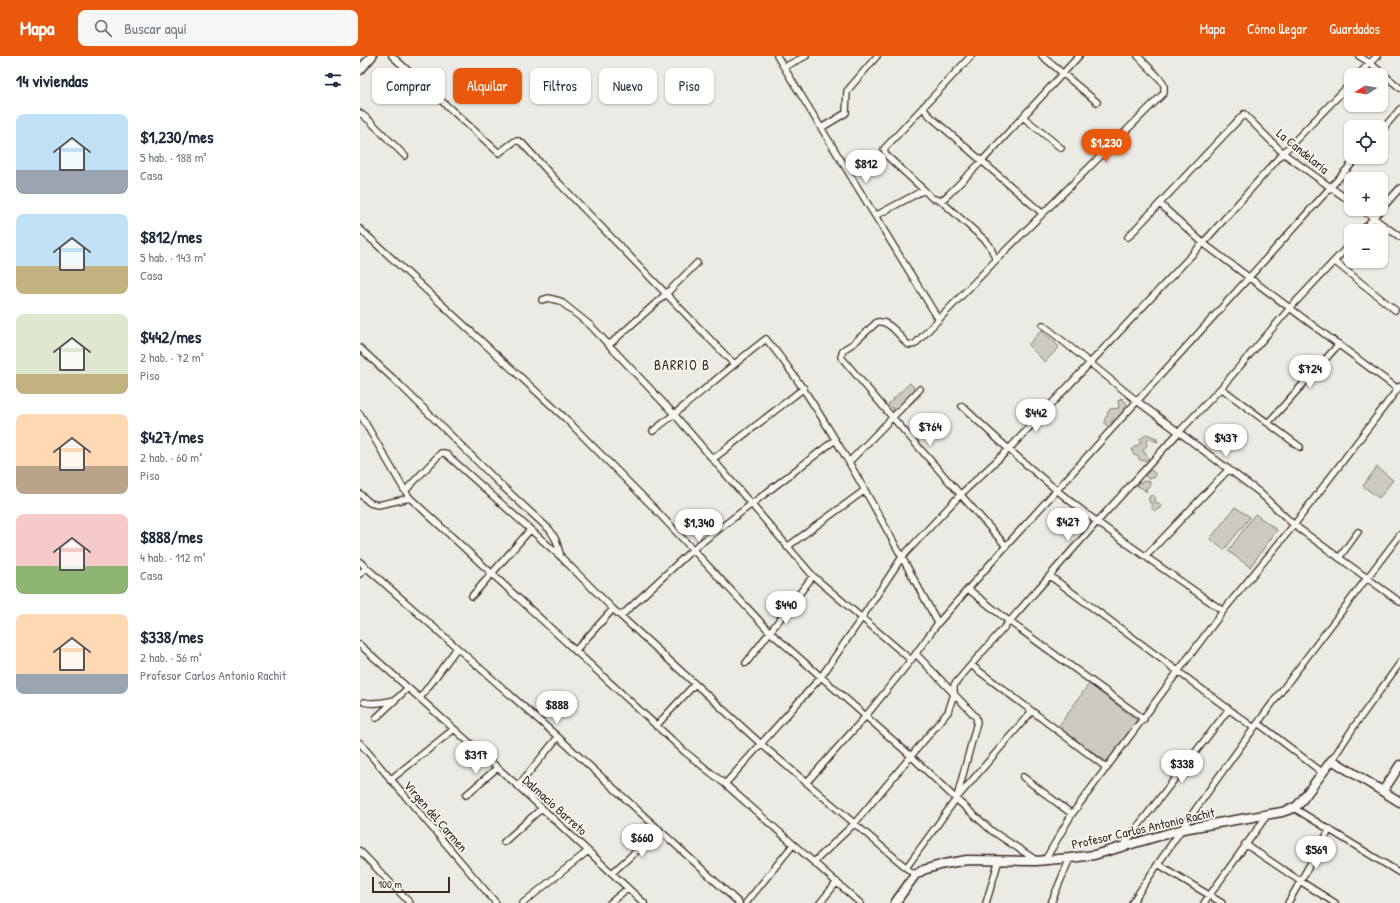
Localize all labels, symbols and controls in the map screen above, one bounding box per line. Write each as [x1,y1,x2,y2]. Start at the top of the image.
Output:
search box [78,10,358,46]
text: Mapa [20,15,54,41]
icon: search [92,17,114,39]
text: Buscar aquí [124,18,187,39]
text: Mapa [1200,19,1225,38]
text: Cómo llegar [1247,19,1307,38]
text: Guardados [1329,19,1380,38]
chip: Comprar [372,68,445,104]
chip: Alquilar [453,68,522,104]
chip: Filtros [530,68,591,104]
chip: Nuevo [599,68,657,104]
chip: Piso [665,68,714,104]
north arrow [1344,68,1388,112]
map controls [1344,68,1388,268]
text: 14 viviendas [16,69,88,92]
icon: filters [322,69,344,91]
button: locate [1344,120,1388,164]
street label: La Candelaria [1273,124,1333,178]
text: $1,230/mes [140,125,213,148]
pin: $1,230 [1073,129,1139,163]
icon: home [48,130,96,178]
text: $1,230 [1090,133,1122,151]
text: 5 hab. · 188 m² [140,148,207,166]
pin: $812 [842,150,890,184]
text: $812 [854,154,878,172]
text: Casa [140,166,162,184]
button: + [1344,172,1388,216]
button: − [1344,224,1388,268]
text: $812/mes [140,225,202,248]
icon: home [48,230,96,278]
text: 5 hab. · 143 m² [140,248,206,266]
text: Casa [140,266,162,284]
text: $442/mes [140,325,201,348]
icon: home [48,330,96,378]
text: 2 hab. · 72 m² [140,348,204,366]
district label: BARRIO B [654,355,710,374]
pin: $724 [1286,355,1334,389]
text: $724 [1298,359,1322,377]
text: Piso [140,366,159,384]
pin: $442 [1012,399,1060,433]
text: $442 [1025,403,1047,421]
pin: $764 [906,413,954,447]
text: $764 [918,417,942,435]
pin: $437 [1202,424,1250,458]
text: $427/mes [140,425,203,448]
text: $437 [1214,428,1238,446]
icon: home [48,430,96,478]
text: 2 hab. · 60 m² [140,448,202,466]
text: Piso [140,466,159,484]
pin: $427 [1044,508,1092,542]
pin: $1,340 [666,509,732,543]
text: $427 [1056,512,1080,530]
text: $1,340 [684,513,714,531]
text: $888/mes [140,525,203,548]
icon: home [48,530,96,578]
text: 4 hab. · 112 m² [140,548,205,566]
text: Casa [140,566,162,584]
pin: $440 [762,591,810,625]
text: $440 [775,595,797,613]
text: $338/mes [140,625,203,648]
icon: home [48,630,96,678]
text: 2 hab. · 56 m² [140,648,202,666]
text: Profesor Carlos Antonio Rachit [140,666,286,684]
pin: $888 [533,691,581,725]
text: $888 [545,695,569,713]
pin: $317 [452,741,500,775]
text: $317 [464,745,488,763]
pin: $338 [1158,750,1206,784]
text: $338 [1170,754,1194,772]
street label: Dalmacio Barreto [519,771,591,839]
street label: Virgen del Carmen [400,777,472,856]
street label: Profesor Carlos Antonio Rachit [1070,803,1217,853]
pin: $660 [618,824,666,858]
text: $660 [631,828,653,846]
pin: $569 [1292,836,1340,870]
text: $569 [1305,840,1327,858]
scale bar [372,875,450,894]
text: 100 m [378,877,402,891]

